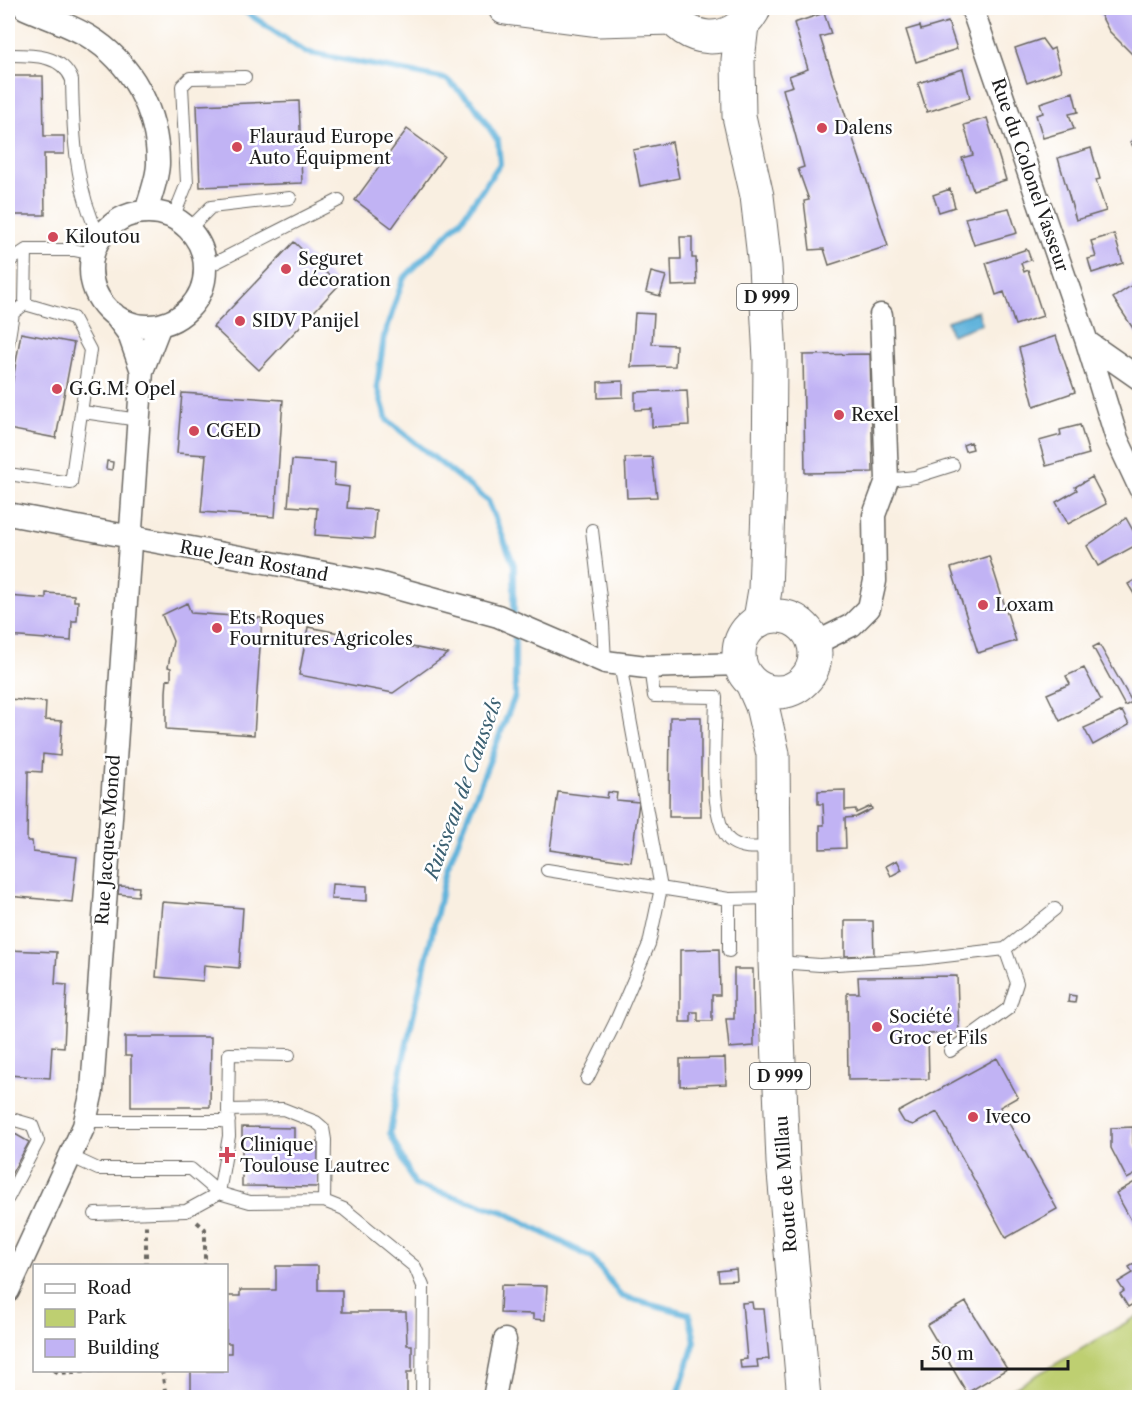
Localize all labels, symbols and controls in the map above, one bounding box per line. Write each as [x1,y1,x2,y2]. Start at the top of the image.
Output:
street label: Rue du Colonel Vasseur [986,75,1074,275]
place label: Dalens [834,117,893,139]
marker: Dalens [815,121,829,135]
place label: Flauraud Europe Auto Équipment [248,126,394,169]
marker: Flauraud Europe Auto Équipment [230,140,244,154]
place label: Kiloutou [65,226,140,248]
marker: Kiloutou [46,230,60,244]
place label: Seguret décoration [298,248,391,291]
marker: Seguret décoration [279,262,293,276]
road number: D 999 [737,284,797,310]
place label: SIDV Panijel [252,310,359,332]
marker: SIDV Panijel [233,314,247,328]
place label: G.G.M. Opel [69,378,176,400]
marker: G.G.M. Opel [50,382,64,396]
place label: Rexel [851,404,899,426]
marker: Rexel [832,408,846,422]
place label: CGED [206,420,261,442]
marker: CGED [187,424,201,438]
street label: Rue Jean Rostand [178,536,330,586]
place label: Loxam [995,594,1054,616]
marker: Loxam [976,598,990,612]
place label: Ets Roques Fournitures Agricoles [229,607,413,650]
marker: Ets Roques Fournitures Agricoles [210,621,224,635]
water label: Ruisseau de Caussels [418,694,507,884]
street label: Rue Jacques Monod [91,754,125,926]
place label: Société Groc et Fils [889,1006,988,1049]
marker: Société Groc et Fils [870,1020,884,1034]
road number: D 999 [750,1063,810,1089]
place label: Iveco [985,1106,1031,1128]
marker: Iveco [966,1110,980,1124]
street label: Route de Millau [770,1115,802,1253]
place label: Clinique Toulouse Lautrec [240,1134,390,1177]
marker: Clinique Toulouse Lautrec [218,1146,236,1164]
legend [33,1264,228,1372]
text: Road [87,1277,132,1299]
text: Park [87,1307,128,1329]
scale bar [922,1333,1068,1371]
text: Building [87,1337,159,1359]
text: 50 m [931,1343,974,1365]

